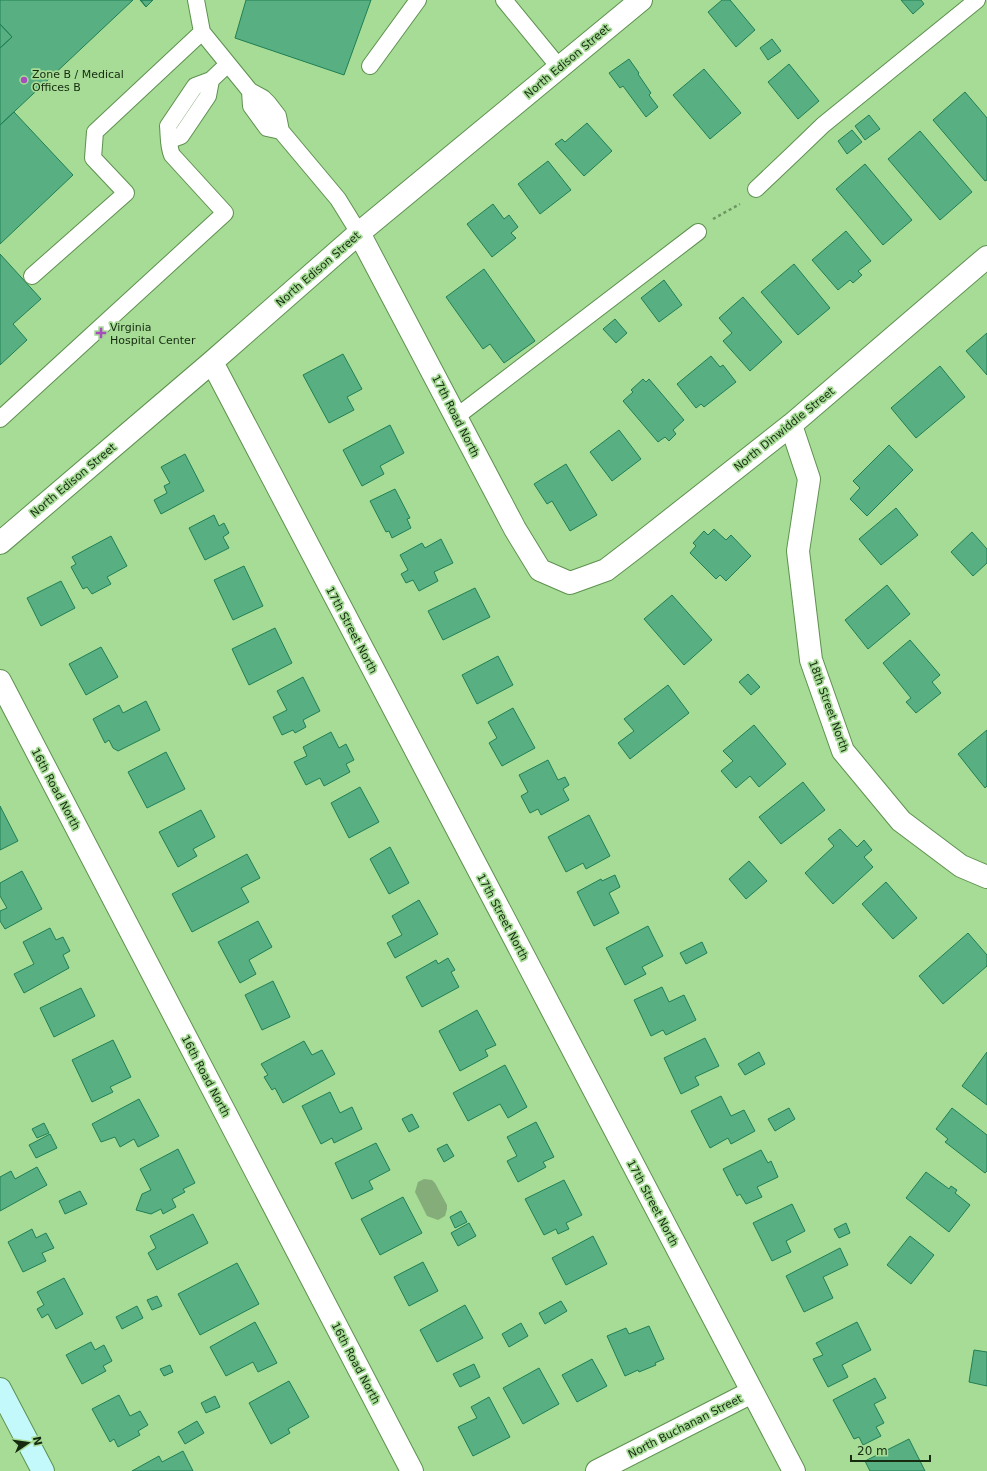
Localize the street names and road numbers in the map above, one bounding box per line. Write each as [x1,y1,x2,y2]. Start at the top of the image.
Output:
street label: North Edison Street [522,21,613,101]
street label: North Edison Street [273,229,364,310]
street label: 17th Road North [429,373,482,460]
street label: North Dinwiddie Street [731,384,838,474]
street label: North Edison Street [28,440,119,520]
street label: 17th Street North [323,585,380,676]
street label: 18th Street North [806,659,851,754]
street label: 16th Road North [29,746,83,832]
street label: 17th Street North [474,872,531,963]
street label: 16th Road North [179,1033,233,1119]
street label: 17th Street North [624,1158,681,1249]
street label: 16th Road North [329,1320,383,1406]
street label: North Buchanan Street [626,1392,745,1461]

